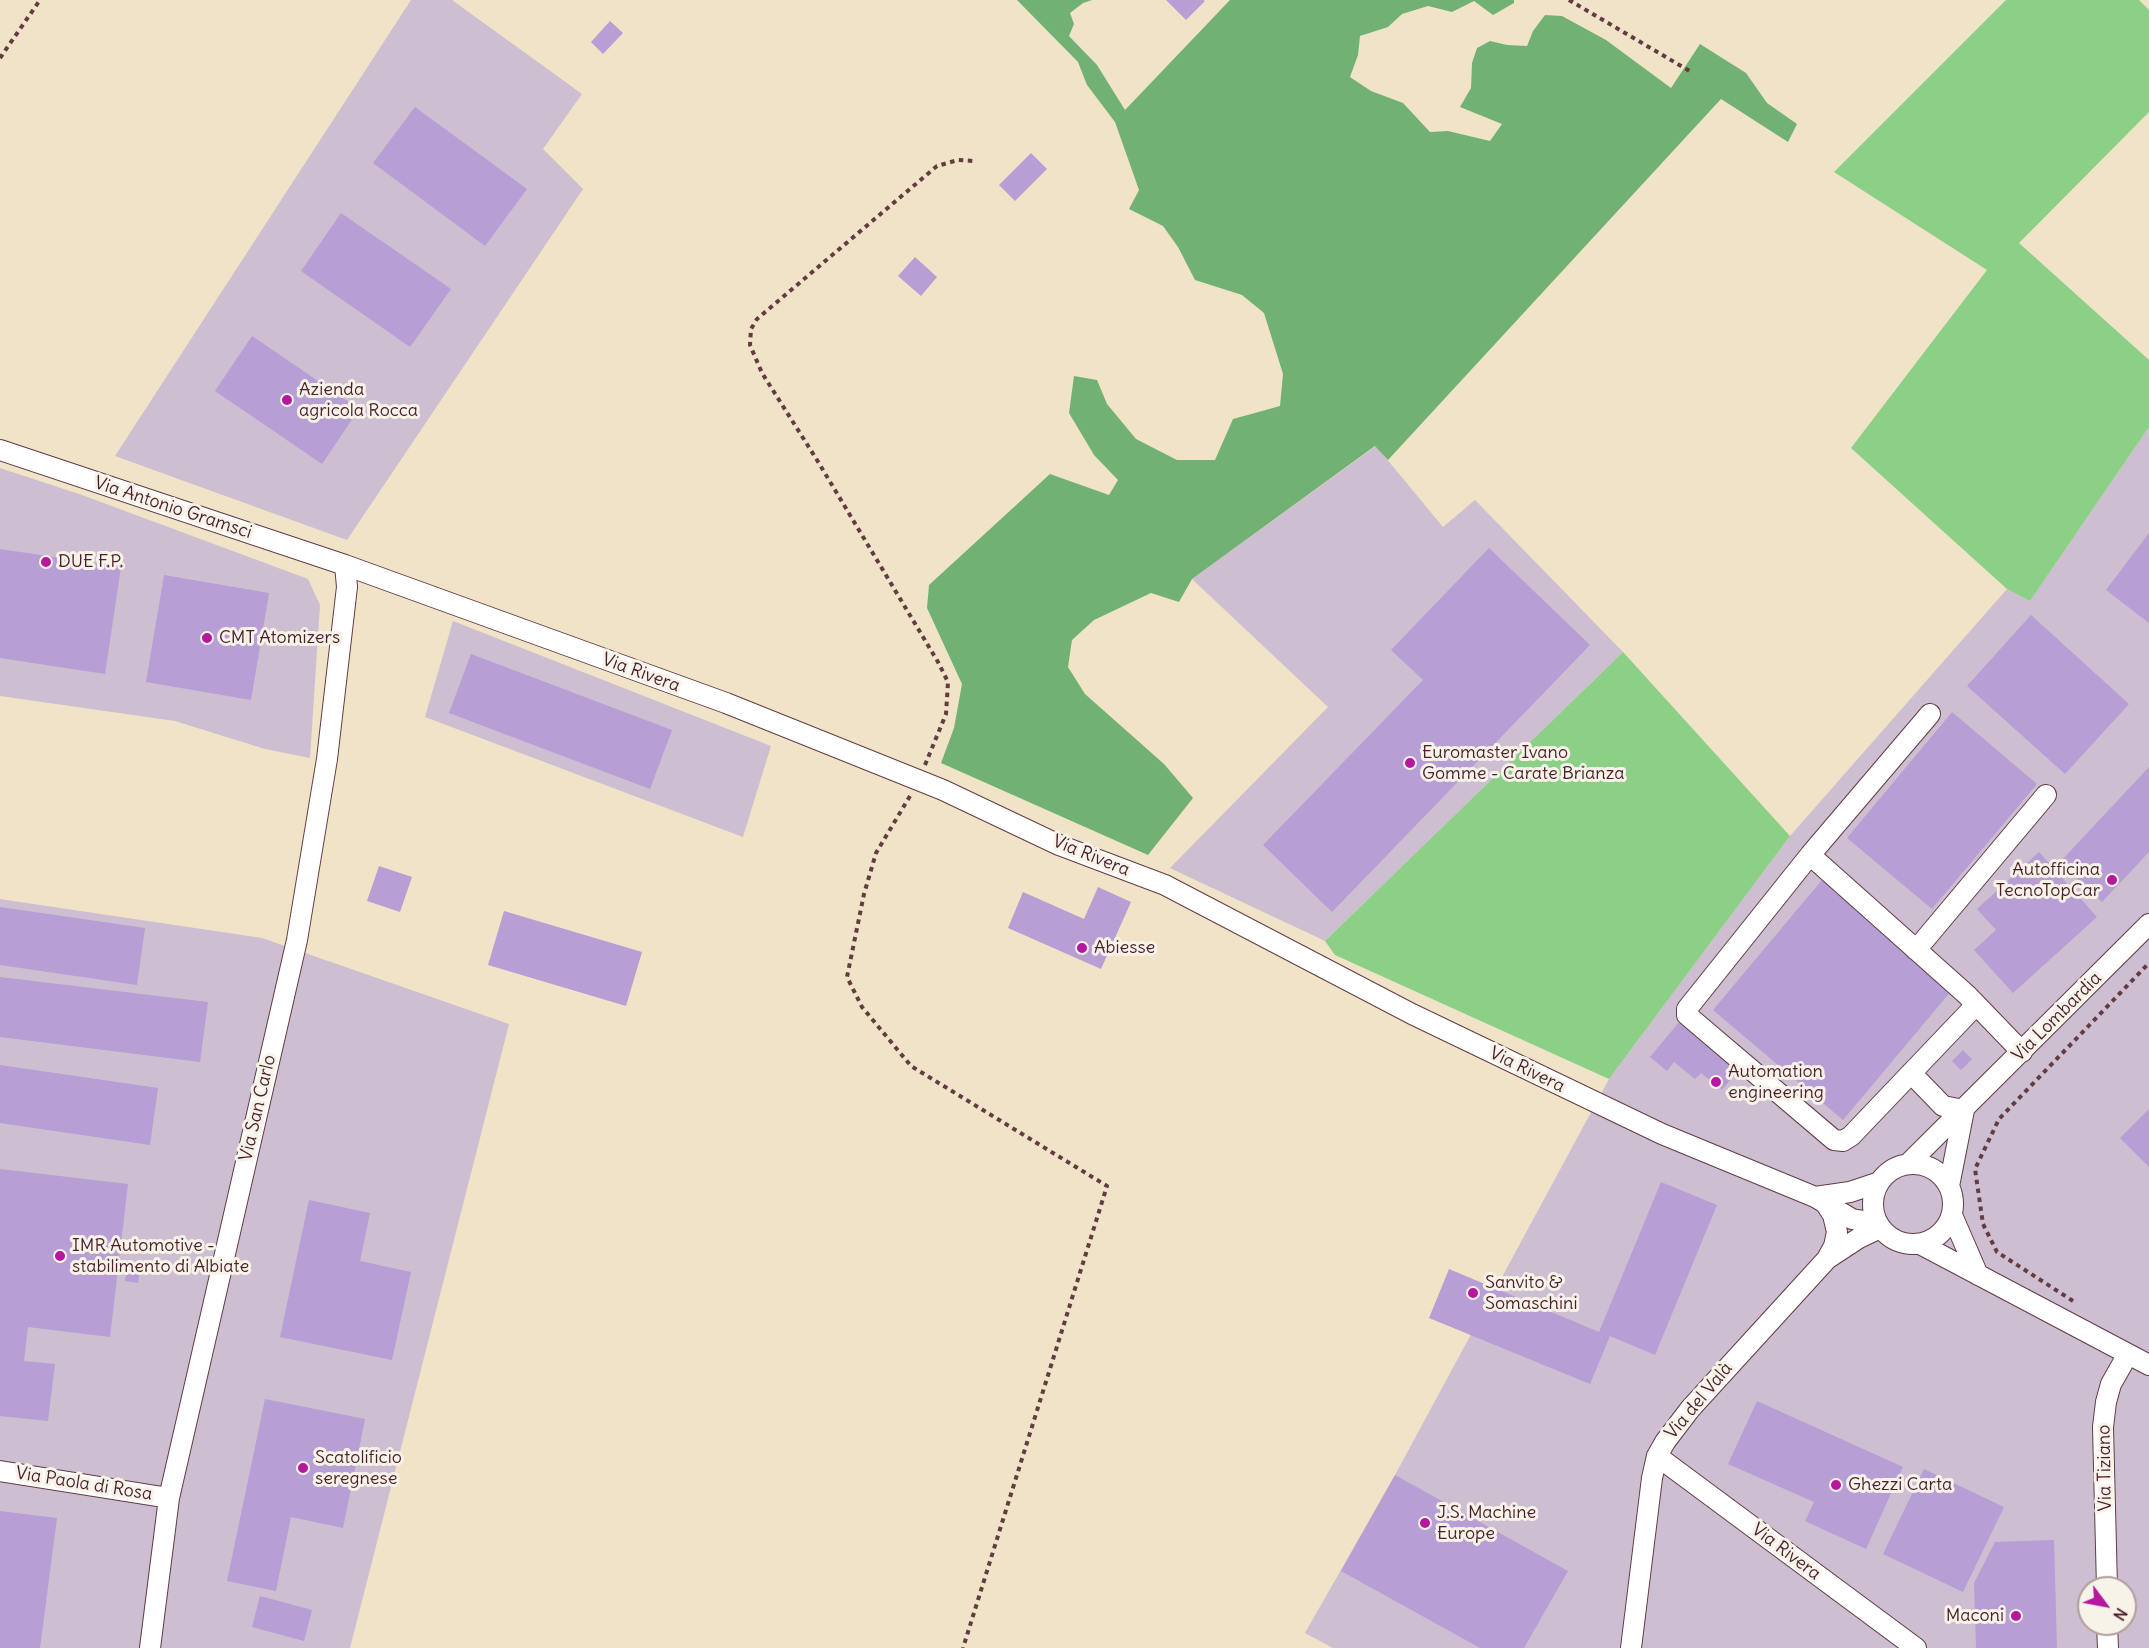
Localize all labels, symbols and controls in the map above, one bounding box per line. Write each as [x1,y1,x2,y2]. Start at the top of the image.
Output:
place label: Azienda agricola Rocca [299,379,418,422]
marker: Azienda agricola Rocca [280,393,294,407]
street label: Via Antonio Gramsci [92,472,254,544]
place label: DUE F.P. [58,551,123,573]
marker: DUE F.P. [39,555,53,569]
place label: CMT Atomizers [219,627,340,649]
marker: CMT Atomizers [200,631,214,645]
street label: Via Rivera [599,649,683,697]
place label: Euromaster Ivano Gomme - Carate Brianza [1422,742,1625,784]
marker: Euromaster Ivano Gomme - Carate Brianza [1403,756,1417,770]
street label: Via Rivera [1049,831,1133,881]
place label: Autofficina TecnoTopCar [1996,859,2100,902]
marker: Autofficina TecnoTopCar [2105,873,2119,887]
place label: Abiesse [1094,937,1155,959]
marker: Abiesse [1075,941,1089,955]
street label: Via Lombardia [2008,968,2106,1066]
street label: Via Rivera [1486,1042,1568,1098]
street label: Via San Carlo [235,1053,281,1163]
place label: Automation engineering [1728,1061,1824,1104]
marker: Automation engineering [1709,1075,1723,1089]
place label: IMR Automotive - stabilimento di Albiate [72,1235,249,1278]
marker: IMR Automotive - stabilimento di Albiate [53,1249,67,1263]
place label: Sanvito & Somaschini [1485,1272,1577,1314]
marker: Sanvito & Somaschini [1466,1286,1480,1300]
street label: Via del Valà [1661,1358,1737,1444]
street label: Via Tiziano [2093,1424,2117,1512]
place label: Scatolificio seregnese [315,1447,402,1490]
marker: Scatolificio seregnese [296,1461,310,1475]
street label: Via Paola di Rosa [14,1463,154,1505]
place label: Ghezzi Carta [1848,1474,1952,1496]
marker: Ghezzi Carta [1829,1478,1843,1492]
place label: J.S. Machine Europe [1437,1502,1536,1544]
marker: J.S. Machine Europe [1418,1516,1432,1530]
street label: Via Rivera [1747,1519,1825,1585]
north arrow [2077,1576,2137,1636]
text: N [2109,1604,2132,1624]
place label: Maconi [1946,1605,2004,1627]
marker: Maconi [2009,1609,2023,1623]

